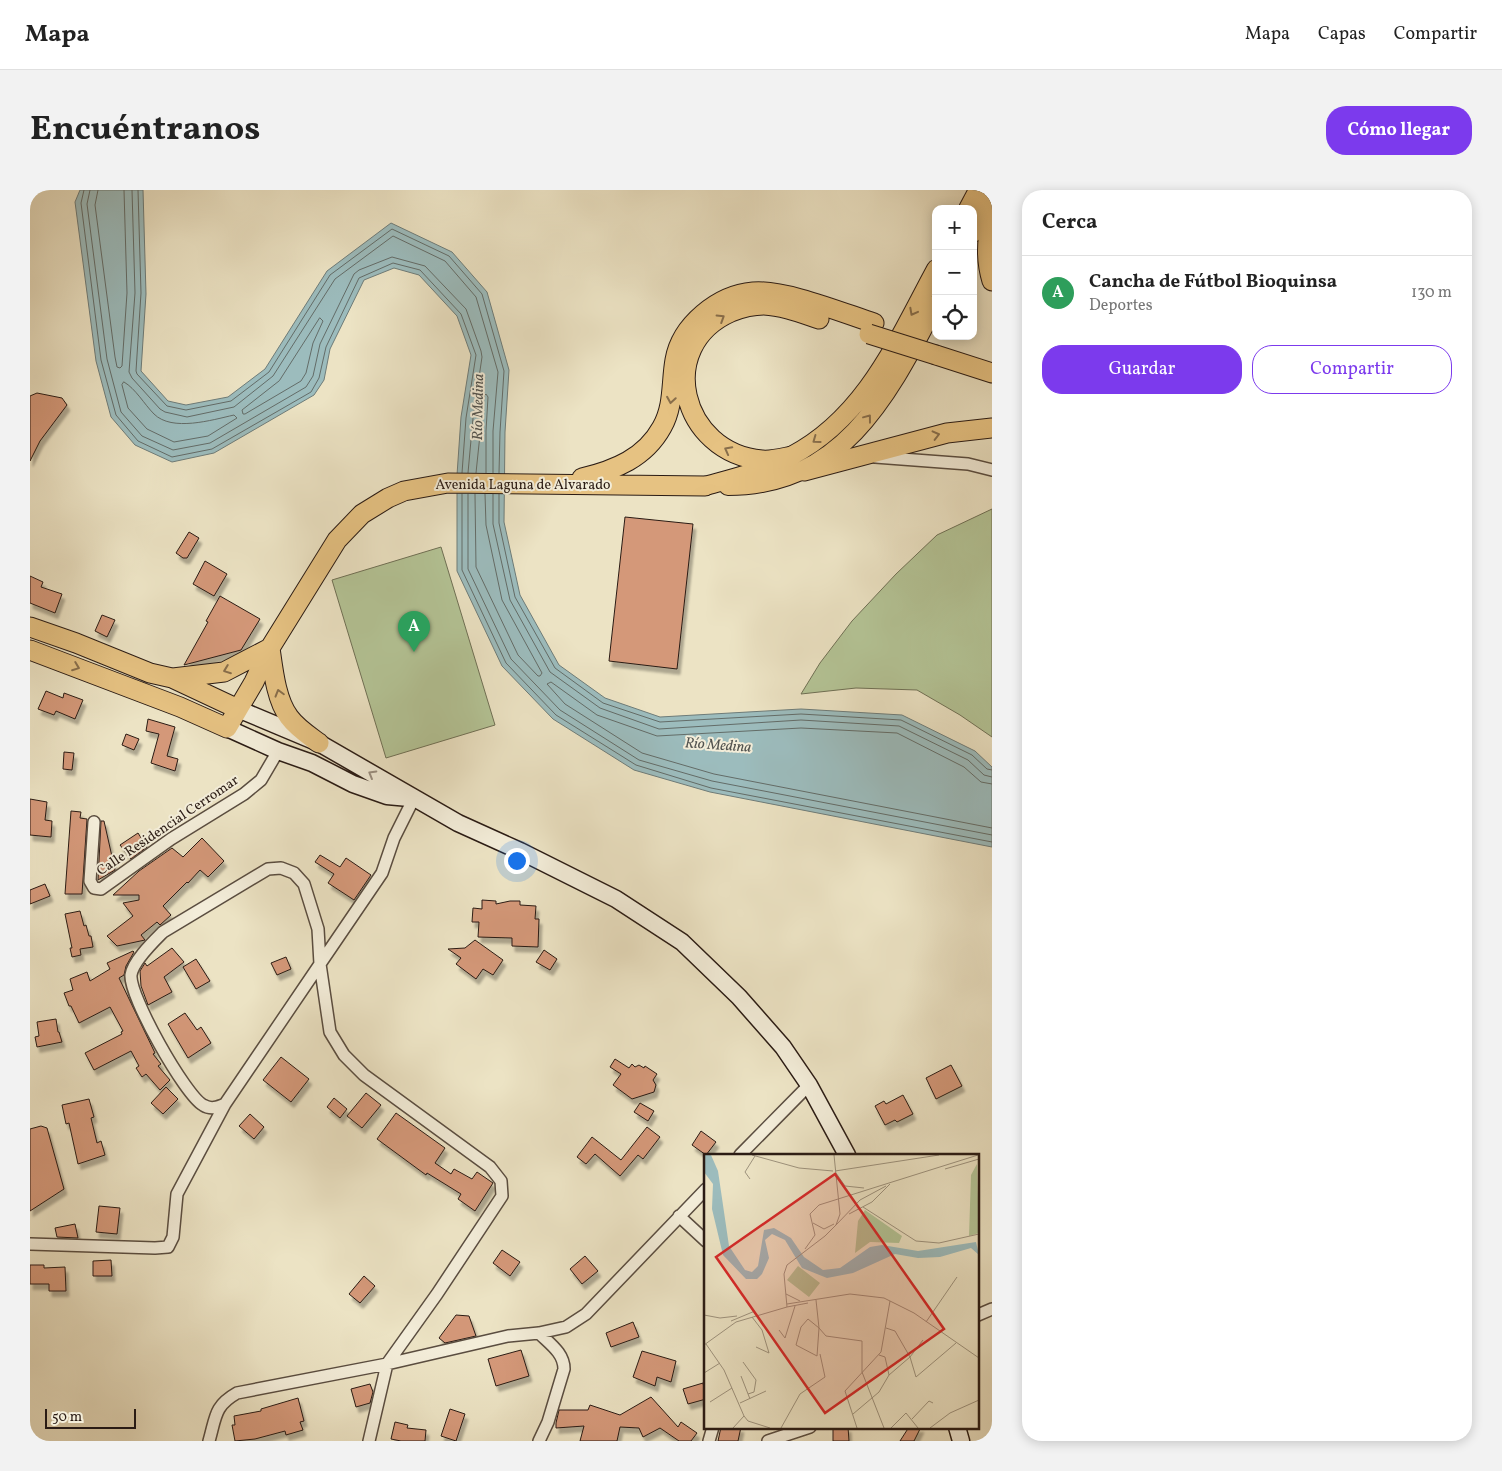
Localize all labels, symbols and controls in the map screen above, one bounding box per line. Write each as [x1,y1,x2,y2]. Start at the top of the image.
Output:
text: Mapa [25,18,90,52]
text: Mapa [1245,22,1290,47]
text: Capas [1318,22,1366,47]
text: Compartir [1394,22,1477,47]
text: Encuéntranos [30,106,260,154]
button: Cómo llegar [1326,106,1472,155]
map controls [932,205,977,340]
button: + [932,205,977,250]
text: Cerca [1042,208,1097,237]
button: − [932,250,977,295]
text: Cancha de Fútbol Bioquinsa [1089,269,1337,295]
text: A [1052,282,1064,304]
text: 130 m [1411,282,1452,304]
button: locate [932,295,977,340]
text: Deportes [1089,295,1153,317]
one-way arrow [909,307,919,316]
one-way arrow [716,314,725,324]
button: Guardar [1042,345,1242,394]
button: Compartir [1252,345,1452,394]
water label: Río Medina [468,373,490,441]
one-way arrow [666,395,676,404]
one-way arrow [862,414,871,424]
one-way arrow [931,430,940,441]
one-way arrow [812,434,822,443]
one-way arrow [724,446,733,456]
street label: Avenida Laguna de Alvarado [435,476,611,495]
pin: A [398,611,430,652]
one-way arrow [71,661,79,671]
one-way arrow [223,664,231,674]
one-way arrow [274,690,284,698]
water label: Río Medina [684,733,752,759]
one-way arrow [368,770,377,780]
street label: Calle Residencial Cerromar [93,771,243,881]
your location [504,848,530,874]
inset map [704,1154,979,1428]
scale bar [45,1406,136,1429]
text: 50 m [52,1408,82,1427]

